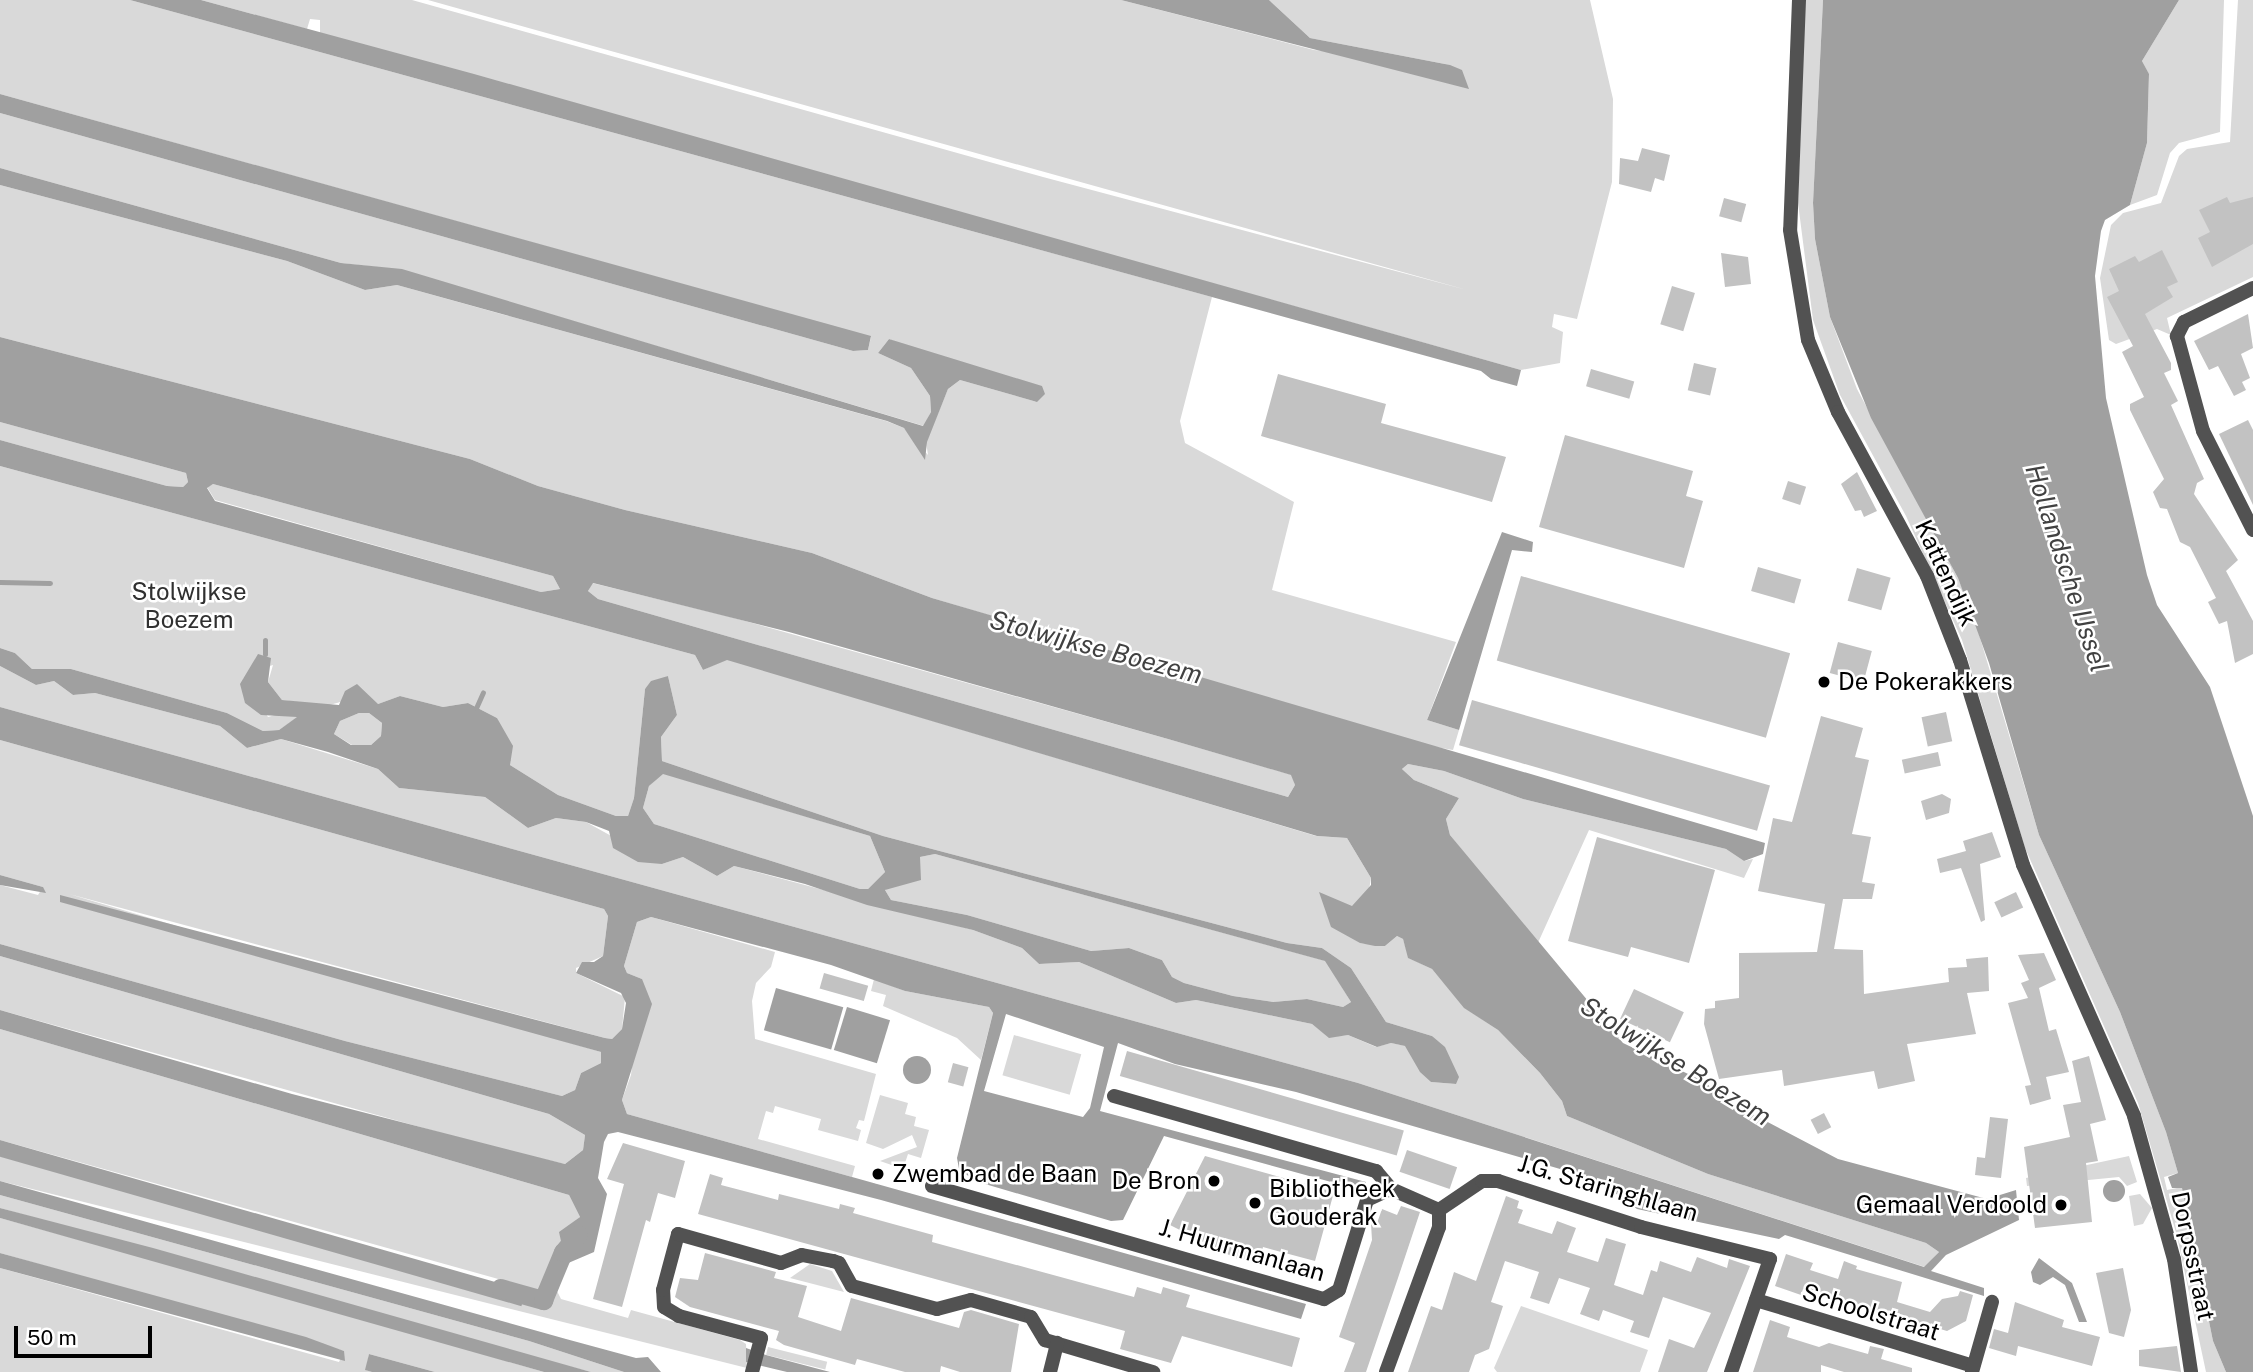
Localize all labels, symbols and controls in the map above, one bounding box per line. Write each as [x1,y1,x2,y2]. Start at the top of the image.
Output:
water label: Hollandsche IJssel [2019,460,2115,676]
street label: Kattendijk [1909,515,1983,631]
park label: Stolwijkse Boezem [131,578,247,634]
water label: Stolwijkse Boezem [986,604,1206,690]
place label: De Pokerakkers [1838,668,2013,696]
marker: De Pokerakkers [1816,674,1832,690]
water label: Stolwijkse Boezem [1575,990,1777,1132]
street label: J.G. Staringhlaan [1515,1148,1701,1228]
place label: Zwembad de Baan [892,1160,1098,1188]
marker: Zwembad de Baan [870,1166,886,1182]
place label: De Bron [1111,1167,1200,1195]
marker: De Bron [1206,1173,1222,1189]
place label: Bibliotheek Gouderak [1269,1175,1395,1231]
street label: Dorpsstraat [2165,1189,2221,1323]
place label: Gemaal Verdoold [1855,1191,2047,1219]
marker: Bibliotheek Gouderak [1247,1195,1263,1211]
marker: Gemaal Verdoold [2053,1197,2069,1213]
street label: J. Huurmanlaan [1156,1213,1328,1287]
street label: Schoolstraat [1799,1277,1943,1347]
scale bar [18,1312,156,1356]
text: 50 m [27,1325,77,1350]

